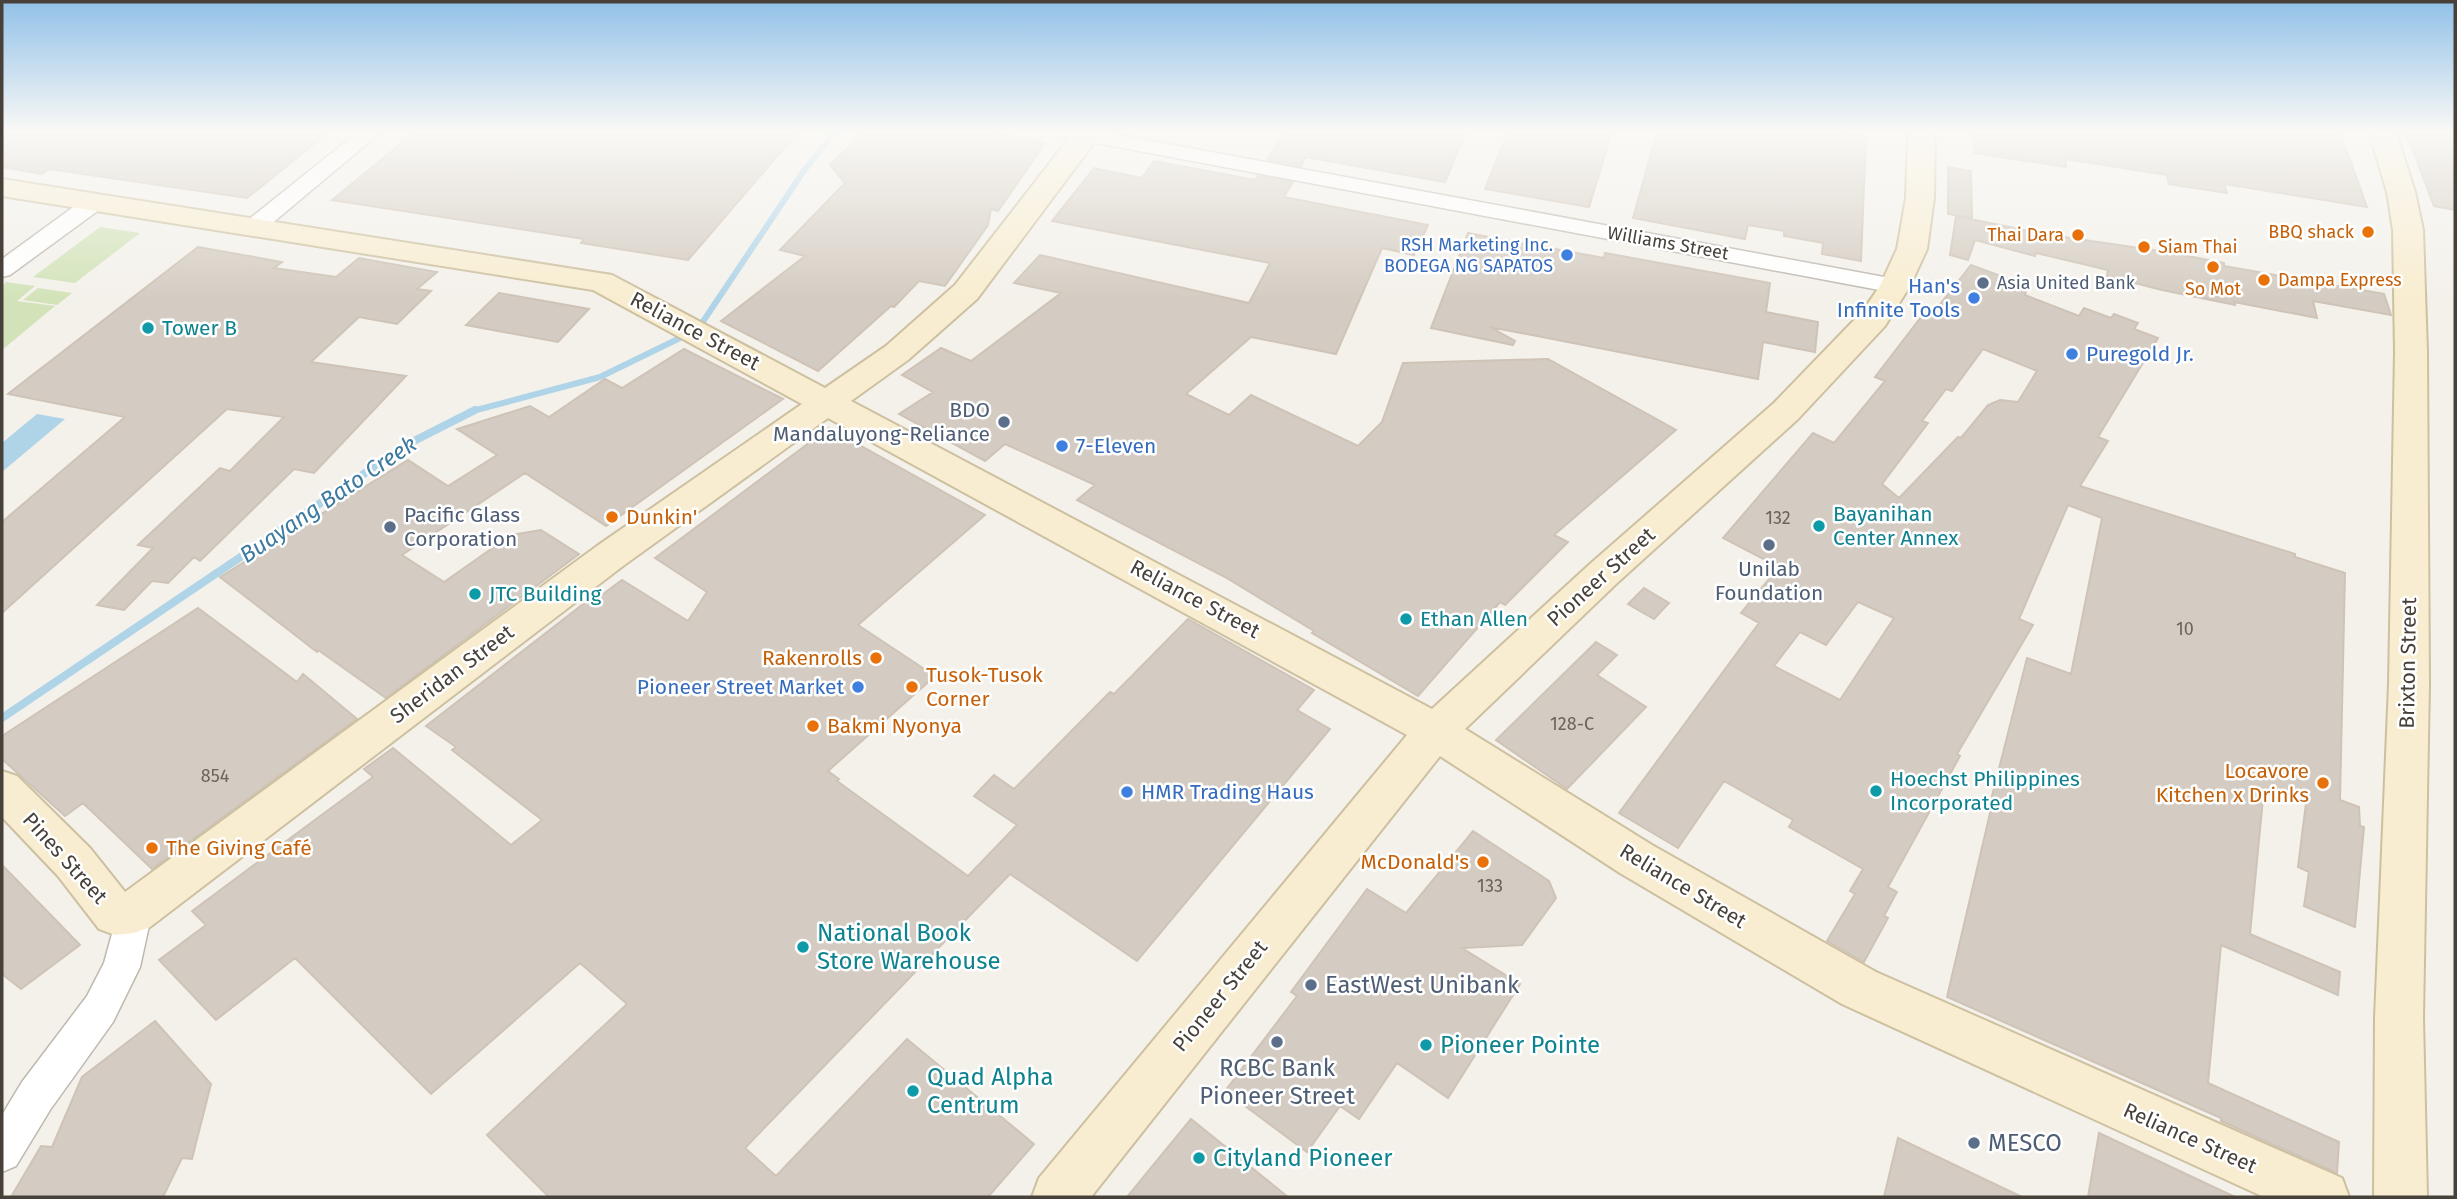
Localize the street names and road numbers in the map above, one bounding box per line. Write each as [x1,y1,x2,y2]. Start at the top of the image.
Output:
street label: Williams Street [1606,222,1731,265]
street label: Reliance Street [626,286,765,376]
street label: Pioneer Street [1542,521,1661,632]
street label: Reliance Street [1126,554,1265,644]
street label: Brixton Street [2394,597,2422,729]
street label: Sheridan Street [385,619,519,729]
street label: Pines Street [17,807,113,909]
street label: Reliance Street [1615,838,1751,934]
street label: Pioneer Street [1167,935,1273,1057]
street label: Reliance Street [2119,1097,2261,1179]

